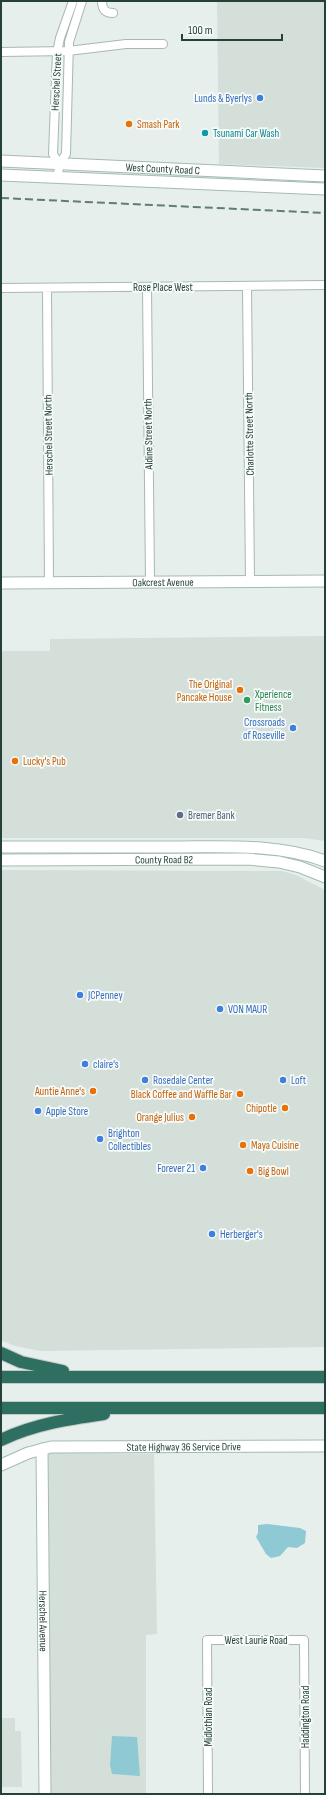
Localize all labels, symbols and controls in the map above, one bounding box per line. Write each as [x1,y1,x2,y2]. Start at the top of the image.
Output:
scale bar [182,16,282,42]
text: 100 m [188,23,213,38]
street label: Herschel Street [49,52,65,111]
place label: Lunds & Byerlys [194,92,252,105]
marker: Lunds & Byerlys [255,93,265,103]
place label: Smash Park [137,118,180,131]
marker: Smash Park [124,119,134,129]
place label: Tsunami Car Wash [213,127,280,140]
marker: Tsunami Car Wash [200,128,210,138]
street label: West County Road C [125,161,200,177]
street label: Rose Place West [133,281,194,294]
street label: Charlotte Street North [242,392,257,476]
street label: Herschel Street North [41,394,56,475]
street label: Aldine Street North [141,398,156,471]
street label: Oakcrest Avenue [132,576,194,589]
place label: The Original Pancake House [177,678,232,704]
marker: The Original Pancake House [235,685,245,695]
place label: Xperience Fitness [254,688,292,714]
marker: Xperience Fitness [242,695,252,705]
place label: Crossroads of Roseville [243,716,285,742]
marker: Crossroads of Roseville [288,723,298,733]
place label: Lucky's Pub [23,755,66,768]
marker: Lucky's Pub [10,756,20,766]
place label: Bremer Bank [188,809,236,822]
marker: Bremer Bank [175,810,185,820]
street label: County Road B2 [135,853,194,866]
place label: JCPenney [87,989,123,1002]
marker: JCPenney [75,990,85,1000]
place label: VON MAUR [228,1003,267,1016]
marker: VON MAUR [215,1004,225,1014]
place label: claire's [93,1058,119,1071]
marker: claire's [80,1059,90,1069]
place label: Rosedale Center [153,1074,213,1087]
place label: Loft [291,1074,307,1087]
marker: Rosedale Center [140,1075,150,1085]
marker: Loft [278,1075,288,1085]
place label: Auntie Anne's [34,1085,85,1098]
marker: Auntie Anne's [88,1086,98,1096]
place label: Black Coffee and Waffle Bar [131,1088,232,1101]
marker: Black Coffee and Waffle Bar [235,1089,245,1099]
place label: Chipotle [246,1102,277,1115]
marker: Chipotle [280,1103,290,1113]
place label: Apple Store [45,1105,88,1118]
marker: Apple Store [33,1106,43,1116]
place label: Orange Julius [136,1111,184,1124]
marker: Orange Julius [187,1112,197,1122]
place label: Brighton Collectibles [108,1127,151,1153]
marker: Brighton Collectibles [95,1134,105,1144]
place label: Maya Cuisine [251,1139,299,1152]
marker: Maya Cuisine [238,1140,248,1150]
place label: Forever 21 [157,1162,195,1175]
marker: Forever 21 [198,1163,208,1173]
place label: Big Bowl [258,1165,289,1178]
marker: Big Bowl [245,1166,255,1176]
place label: Herberger's [220,1228,263,1241]
marker: Herberger's [207,1229,217,1239]
street label: State Highway 36 Service Drive [126,1440,241,1454]
street label: Herschel Avenue [36,1590,50,1652]
street label: West Laurie Road [224,1634,288,1647]
street label: Haddington Road [299,1685,312,1748]
street label: Midlothian Road [202,1687,215,1746]

